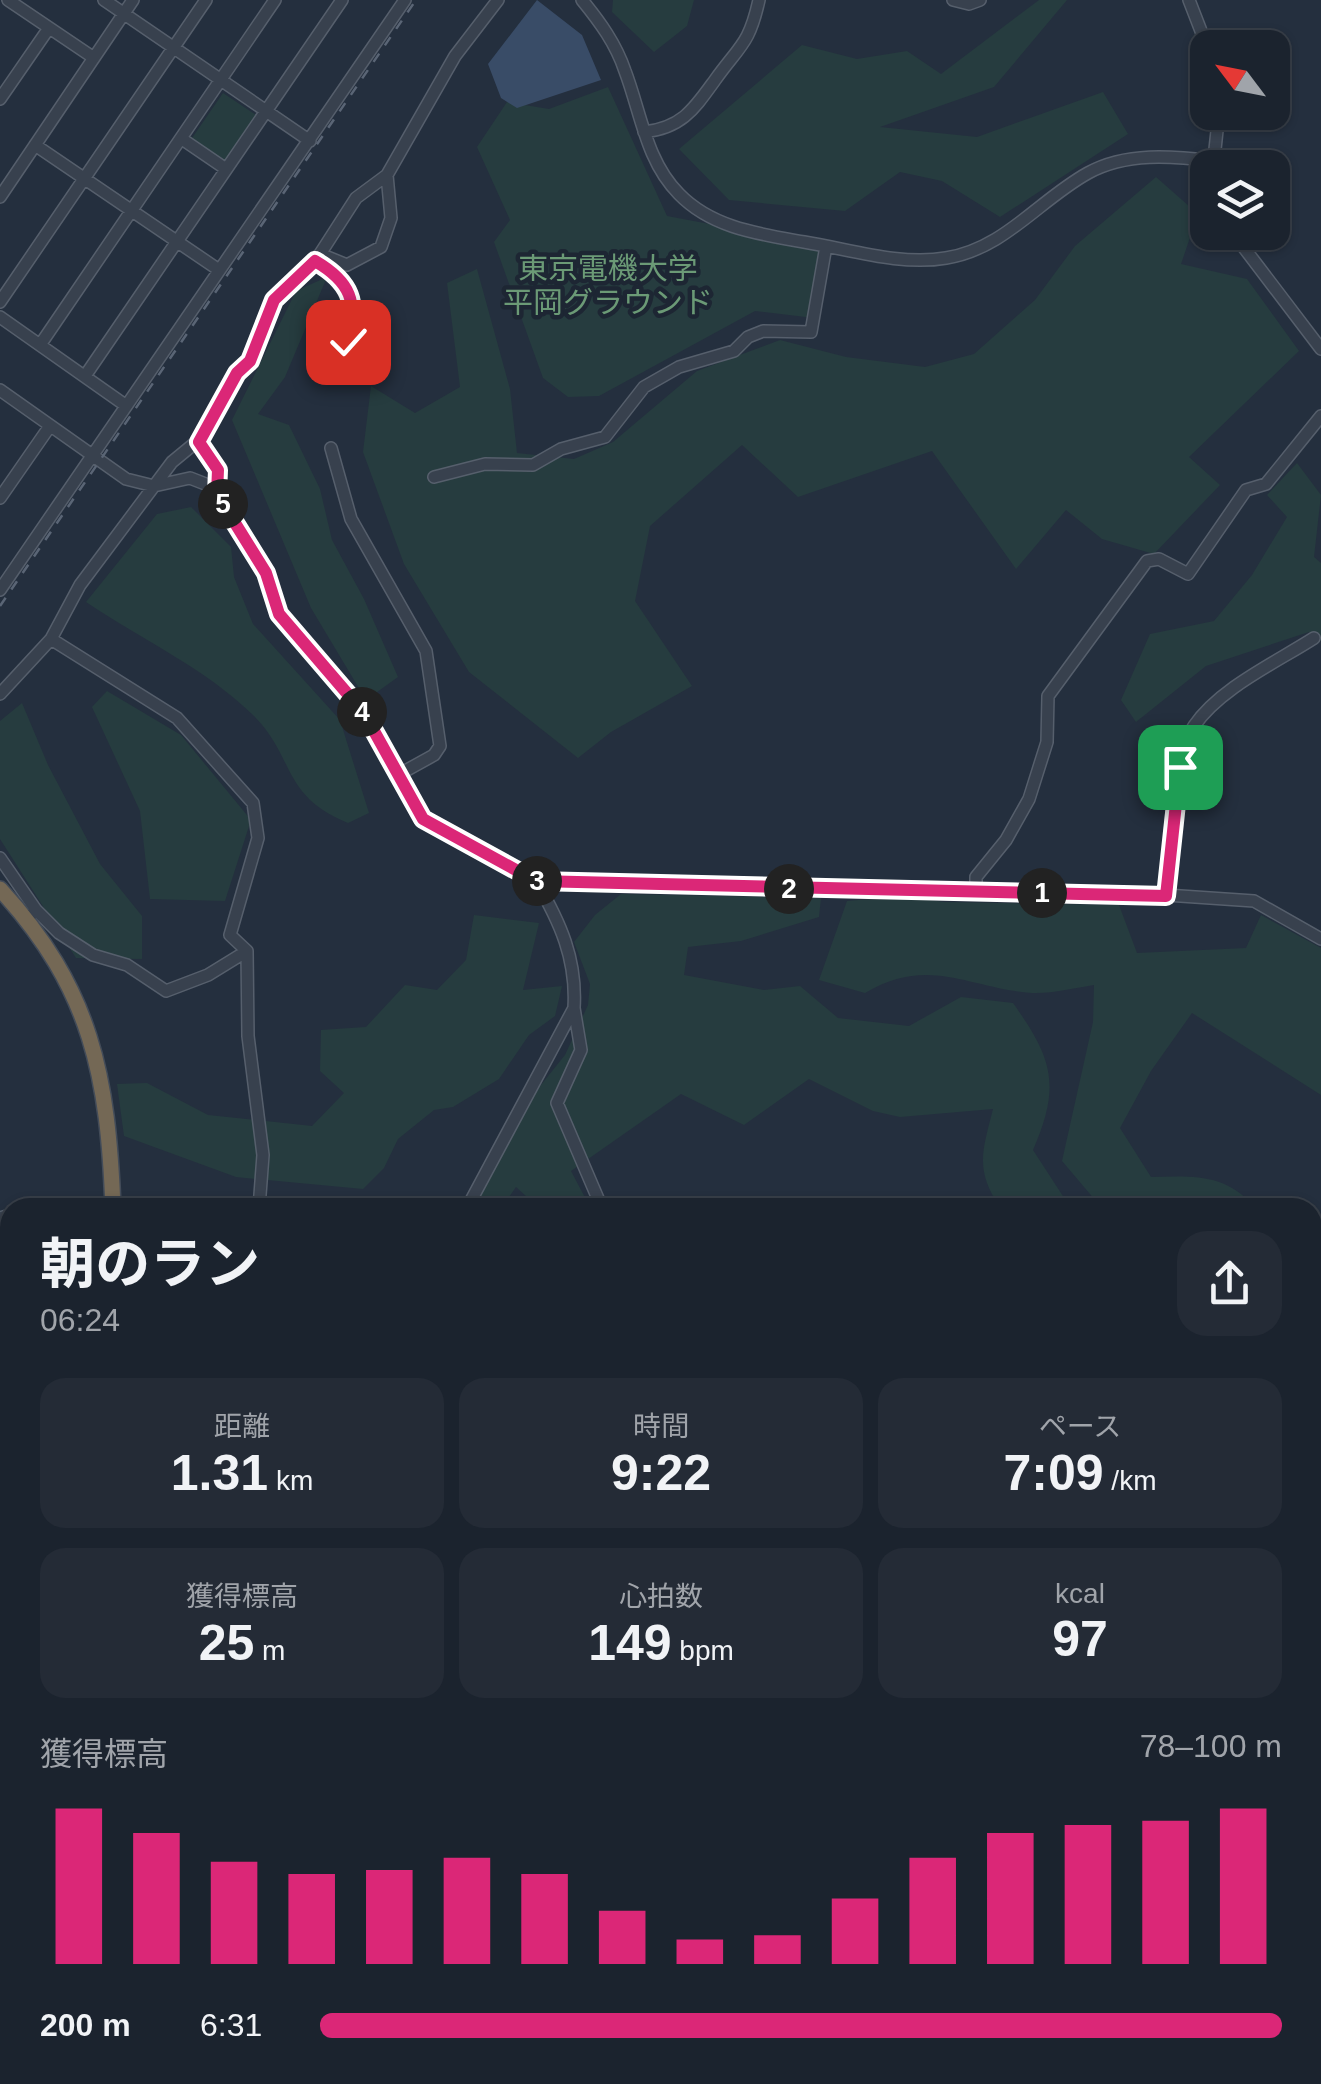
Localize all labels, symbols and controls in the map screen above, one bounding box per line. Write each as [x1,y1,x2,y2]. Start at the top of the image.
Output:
north arrow [1190,30,1290,130]
map controls [1190,30,1290,250]
button: layers [1190,150,1290,250]
park label: 東京電機大学 平岡グラウンド [503,252,713,319]
pin [306,300,391,385]
icon: check [321,315,376,370]
pin: 5 [198,479,248,529]
text: 5 [215,488,231,519]
pin: 4 [337,687,387,737]
text: 4 [354,696,370,727]
pin [1138,725,1223,810]
icon: arrive [1153,740,1208,795]
pin: 3 [512,856,562,906]
pin: 2 [764,864,814,914]
text: 3 [529,865,545,896]
pin: 1 [1017,868,1067,918]
text: 2 [781,873,797,904]
text: 1 [1034,877,1050,908]
button: share [1177,1231,1282,1336]
text: 朝のラン [40,1233,260,1295]
text: 06:24 [40,1302,120,1338]
text: 距離 [214,1411,270,1442]
text: 時間 [633,1411,689,1442]
text: ペース [1039,1411,1121,1442]
text: 1.31 [171,1445,268,1501]
text: 9:22 [611,1445,711,1501]
text: 7:09 [1004,1445,1104,1501]
text: km [268,1465,313,1496]
text: /km [1104,1465,1156,1496]
text: kcal [1055,1578,1105,1609]
text: 獲得標高 [186,1581,298,1612]
text: 心拍数 [619,1581,703,1612]
text: 97 [1052,1611,1108,1667]
text: 25 [199,1615,254,1671]
text: 149 [588,1615,672,1671]
text: m [254,1635,285,1666]
text: bpm [672,1635,734,1666]
text: 78–100 m [1140,1728,1282,1764]
text: 獲得標高 [40,1736,168,1772]
text: 200 m [40,2007,131,2043]
text: 6:31 [200,2007,262,2043]

